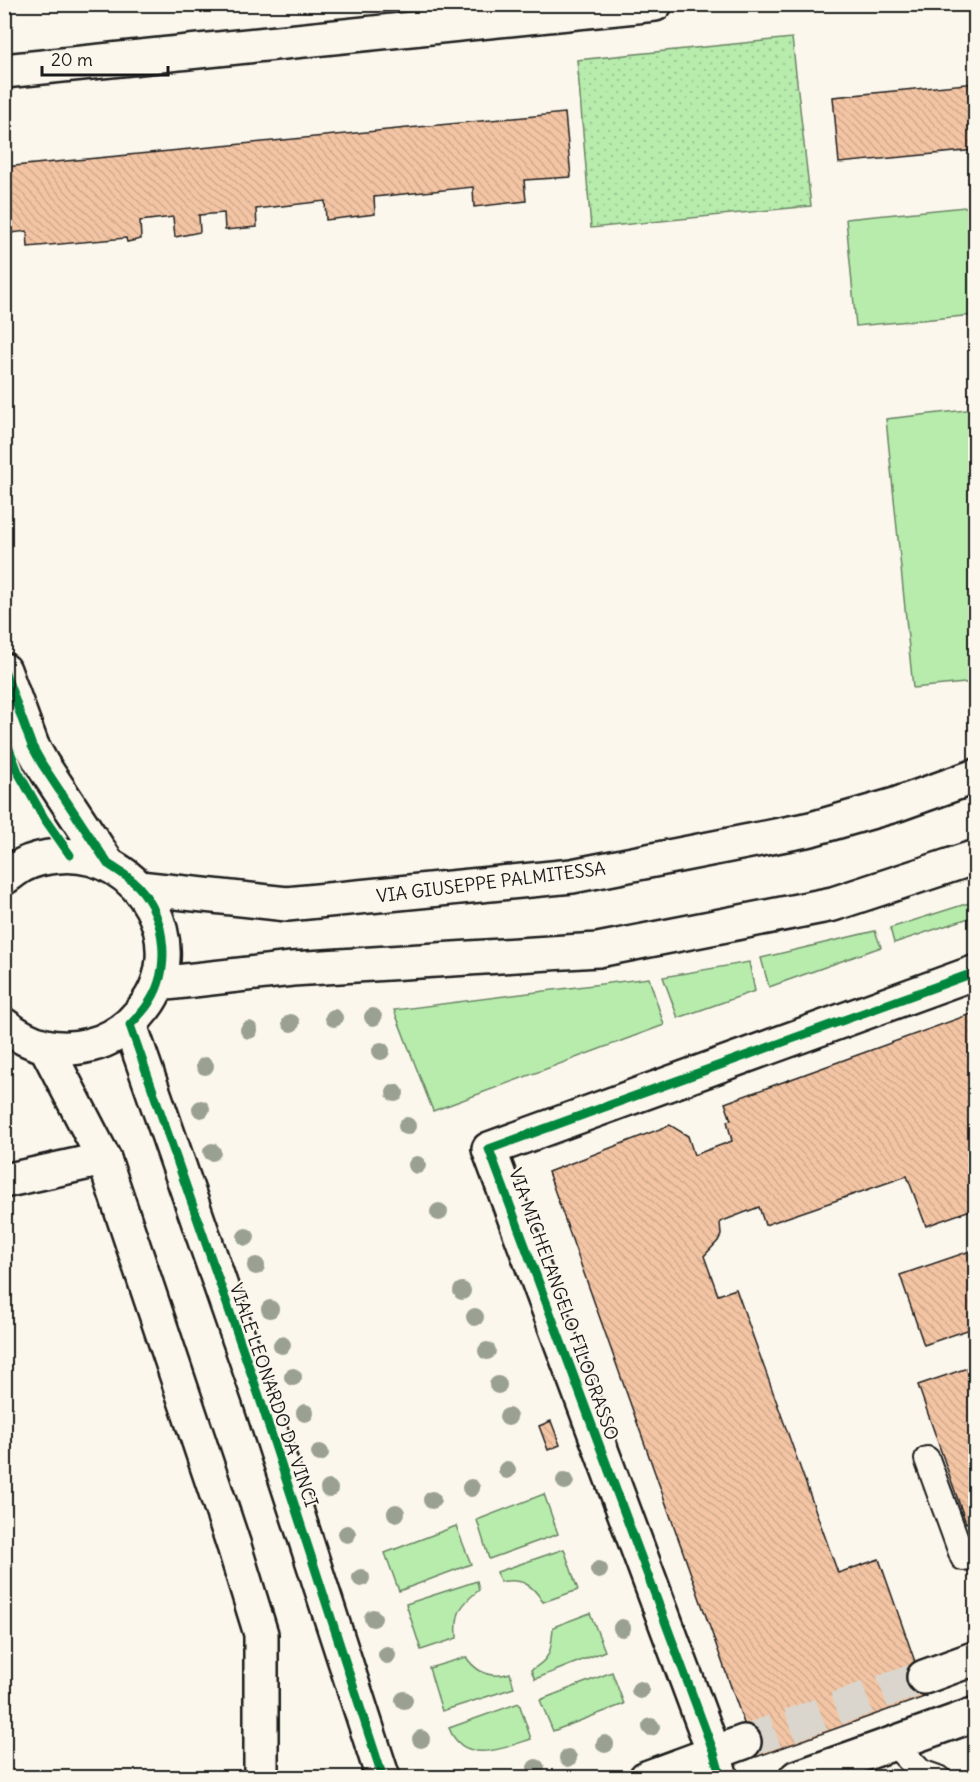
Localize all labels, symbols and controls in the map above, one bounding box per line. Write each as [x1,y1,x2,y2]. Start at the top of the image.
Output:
scale bar [42,39,168,77]
text: 20 m [51,48,93,71]
street label: VIA GIUSEPPE PALMITESSA [375,857,607,907]
street label: VIA MICHELANGELO FILOGRASSO [504,1165,624,1443]
street label: VIALE LEONARDO DA VINCI [225,1280,323,1510]

